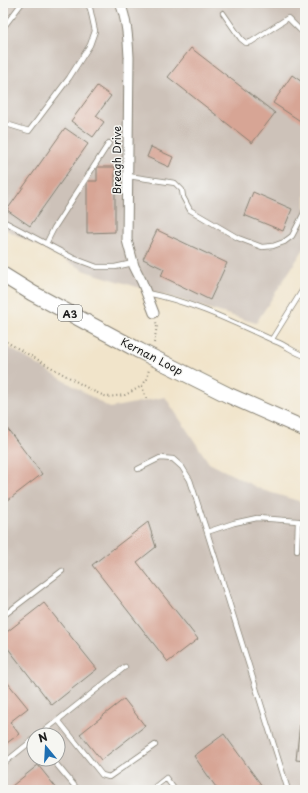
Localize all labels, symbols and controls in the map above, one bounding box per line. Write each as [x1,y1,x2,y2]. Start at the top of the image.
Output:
street label: Breagh Drive [108,126,125,194]
road number: A3 [58,305,82,321]
street label: Kernan Loop [118,333,186,379]
north arrow [26,727,66,767]
text: N [36,727,50,746]

